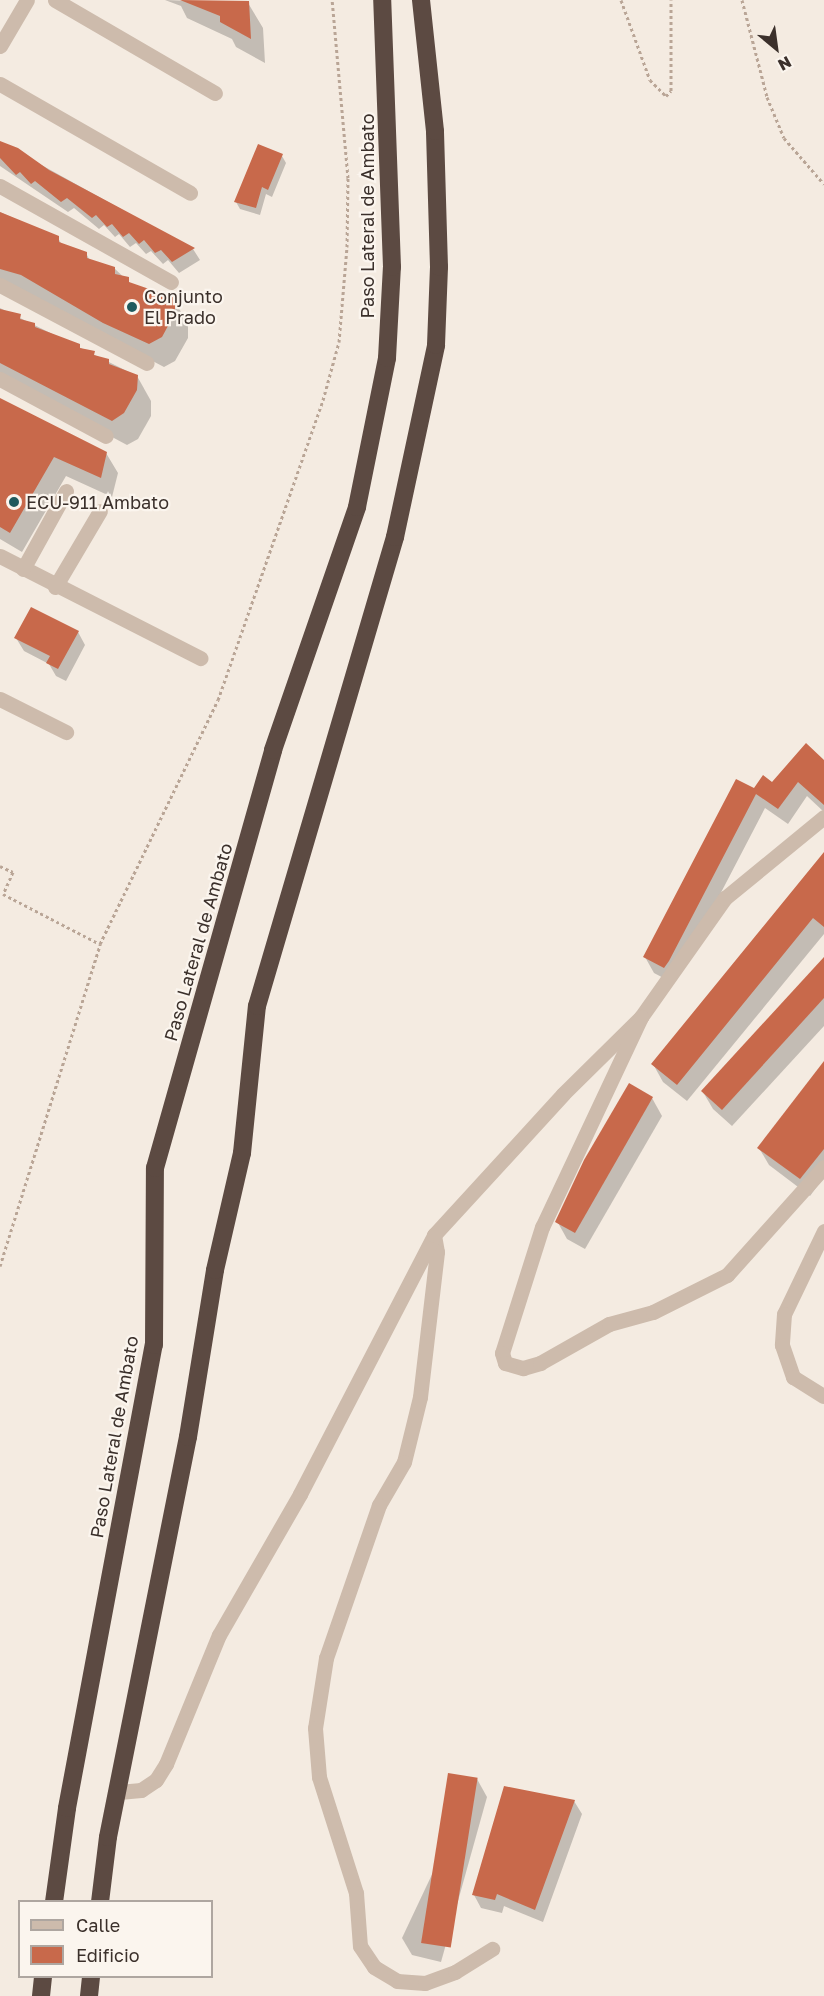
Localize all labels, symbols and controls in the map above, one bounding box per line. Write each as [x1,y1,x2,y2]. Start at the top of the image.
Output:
north arrow [746,18,806,78]
text: N [775,52,795,75]
street label: Paso Lateral de Ambato [356,113,378,319]
place label: Conjunto El Prado [144,286,223,328]
marker: Conjunto El Prado [125,300,139,314]
place label: ECU-911 Ambato [26,491,169,513]
marker: ECU-911 Ambato [7,495,21,509]
street label: Paso Lateral de Ambato [159,840,237,1044]
street label: Paso Lateral de Ambato [86,1334,142,1540]
legend [18,1900,213,1978]
text: Calle [76,1914,120,1936]
text: Edificio [76,1944,140,1966]

